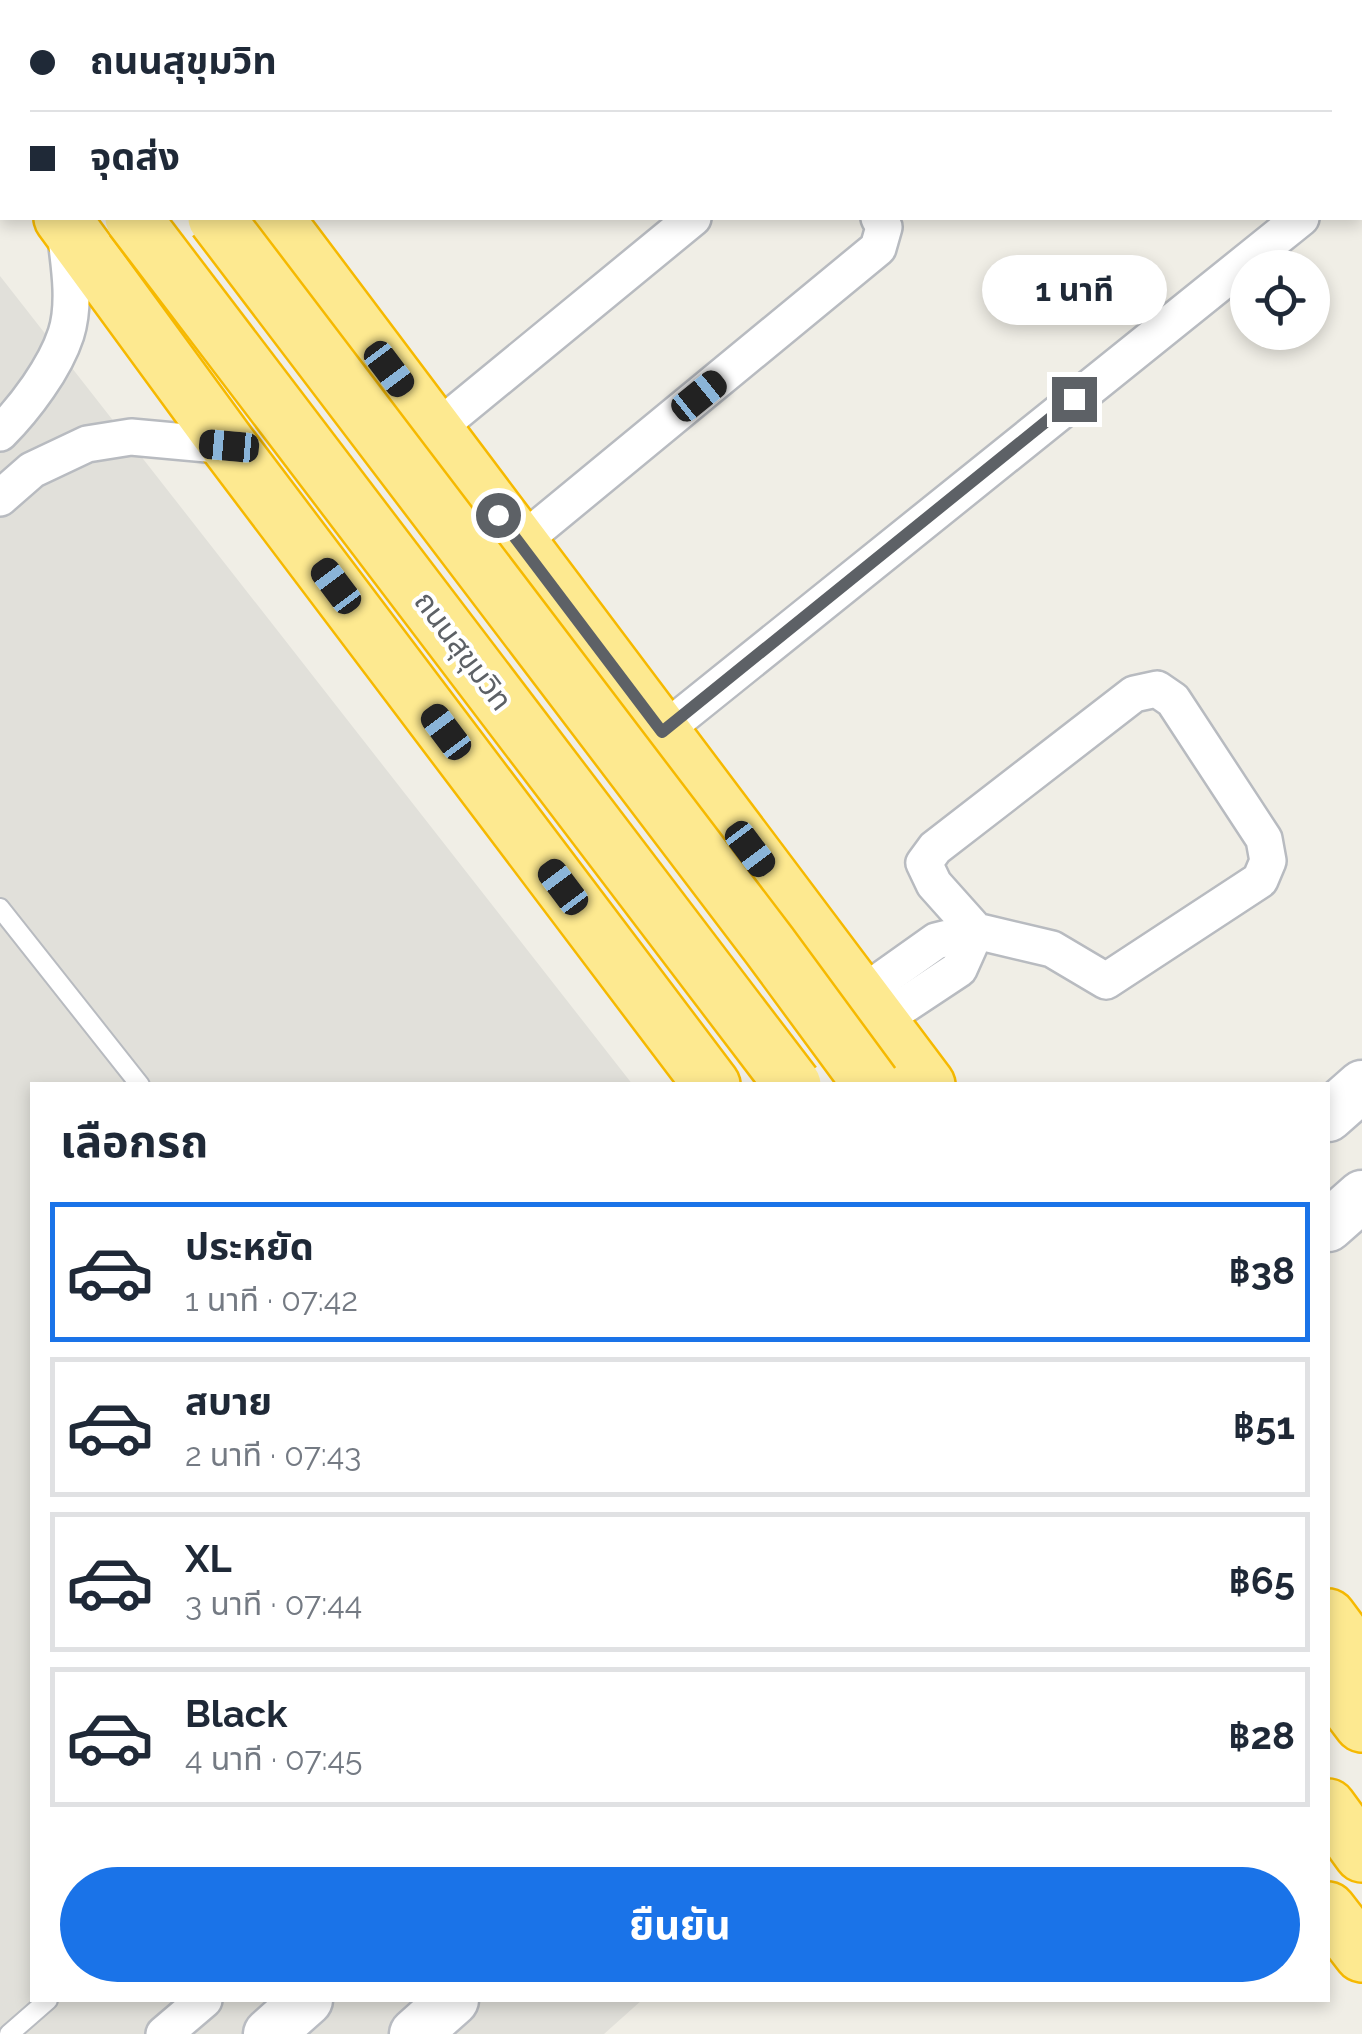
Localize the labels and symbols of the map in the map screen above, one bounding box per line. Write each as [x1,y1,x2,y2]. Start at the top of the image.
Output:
callout: 1 นาที [982,254,1166,324]
car [359,336,419,402]
car [666,365,732,427]
route end [1052,377,1097,422]
car [198,428,260,464]
route start [476,493,521,538]
car [306,553,366,619]
street label: ถนนสุขุมวิท [407,584,519,718]
car [416,699,476,765]
car [720,816,780,882]
car [533,854,593,920]

